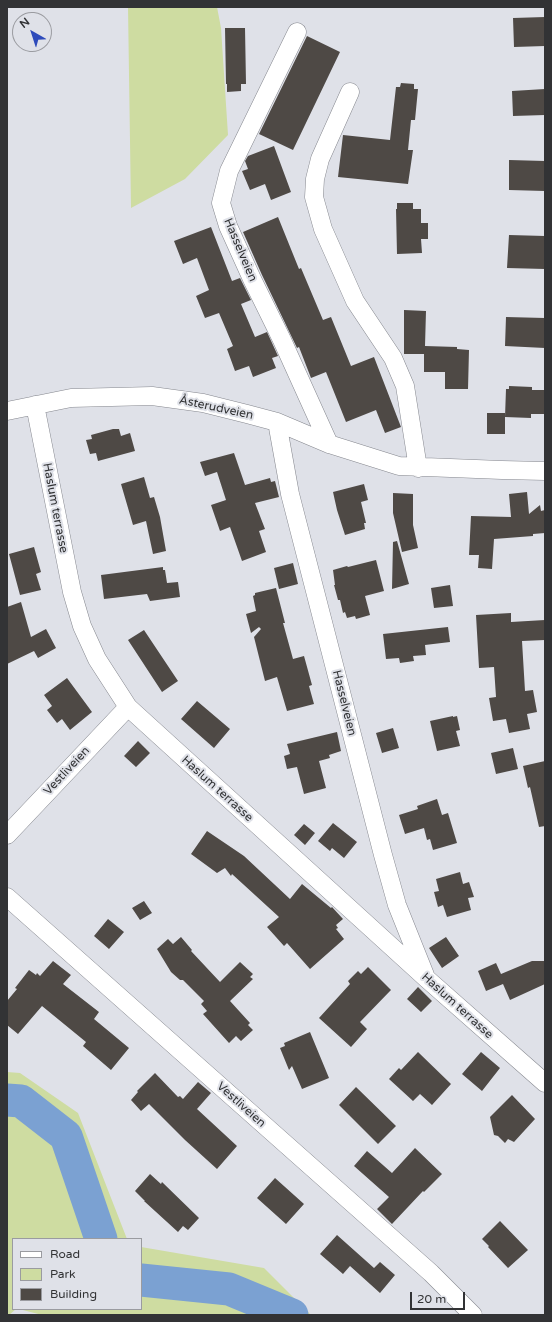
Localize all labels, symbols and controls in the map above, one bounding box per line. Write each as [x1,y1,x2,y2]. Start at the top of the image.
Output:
north arrow [12,12,52,52]
text: N [17,15,32,31]
street label: Hasselveien [220,216,260,284]
street label: Åsterudveien [178,393,254,423]
street label: Haslum terrasse [39,462,71,554]
street label: Hasselveien [329,669,359,737]
street label: Vestliveien [41,744,93,798]
street label: Haslum terrasse [178,753,256,825]
street label: Haslum terrasse [418,970,496,1042]
street label: Vestliveien [214,1079,268,1131]
legend [12,1238,142,1310]
text: Road [50,1247,80,1261]
text: Park [50,1267,76,1281]
scale bar [412,1284,467,1310]
text: Building [50,1287,97,1301]
text: 20 m [417,1292,446,1306]

